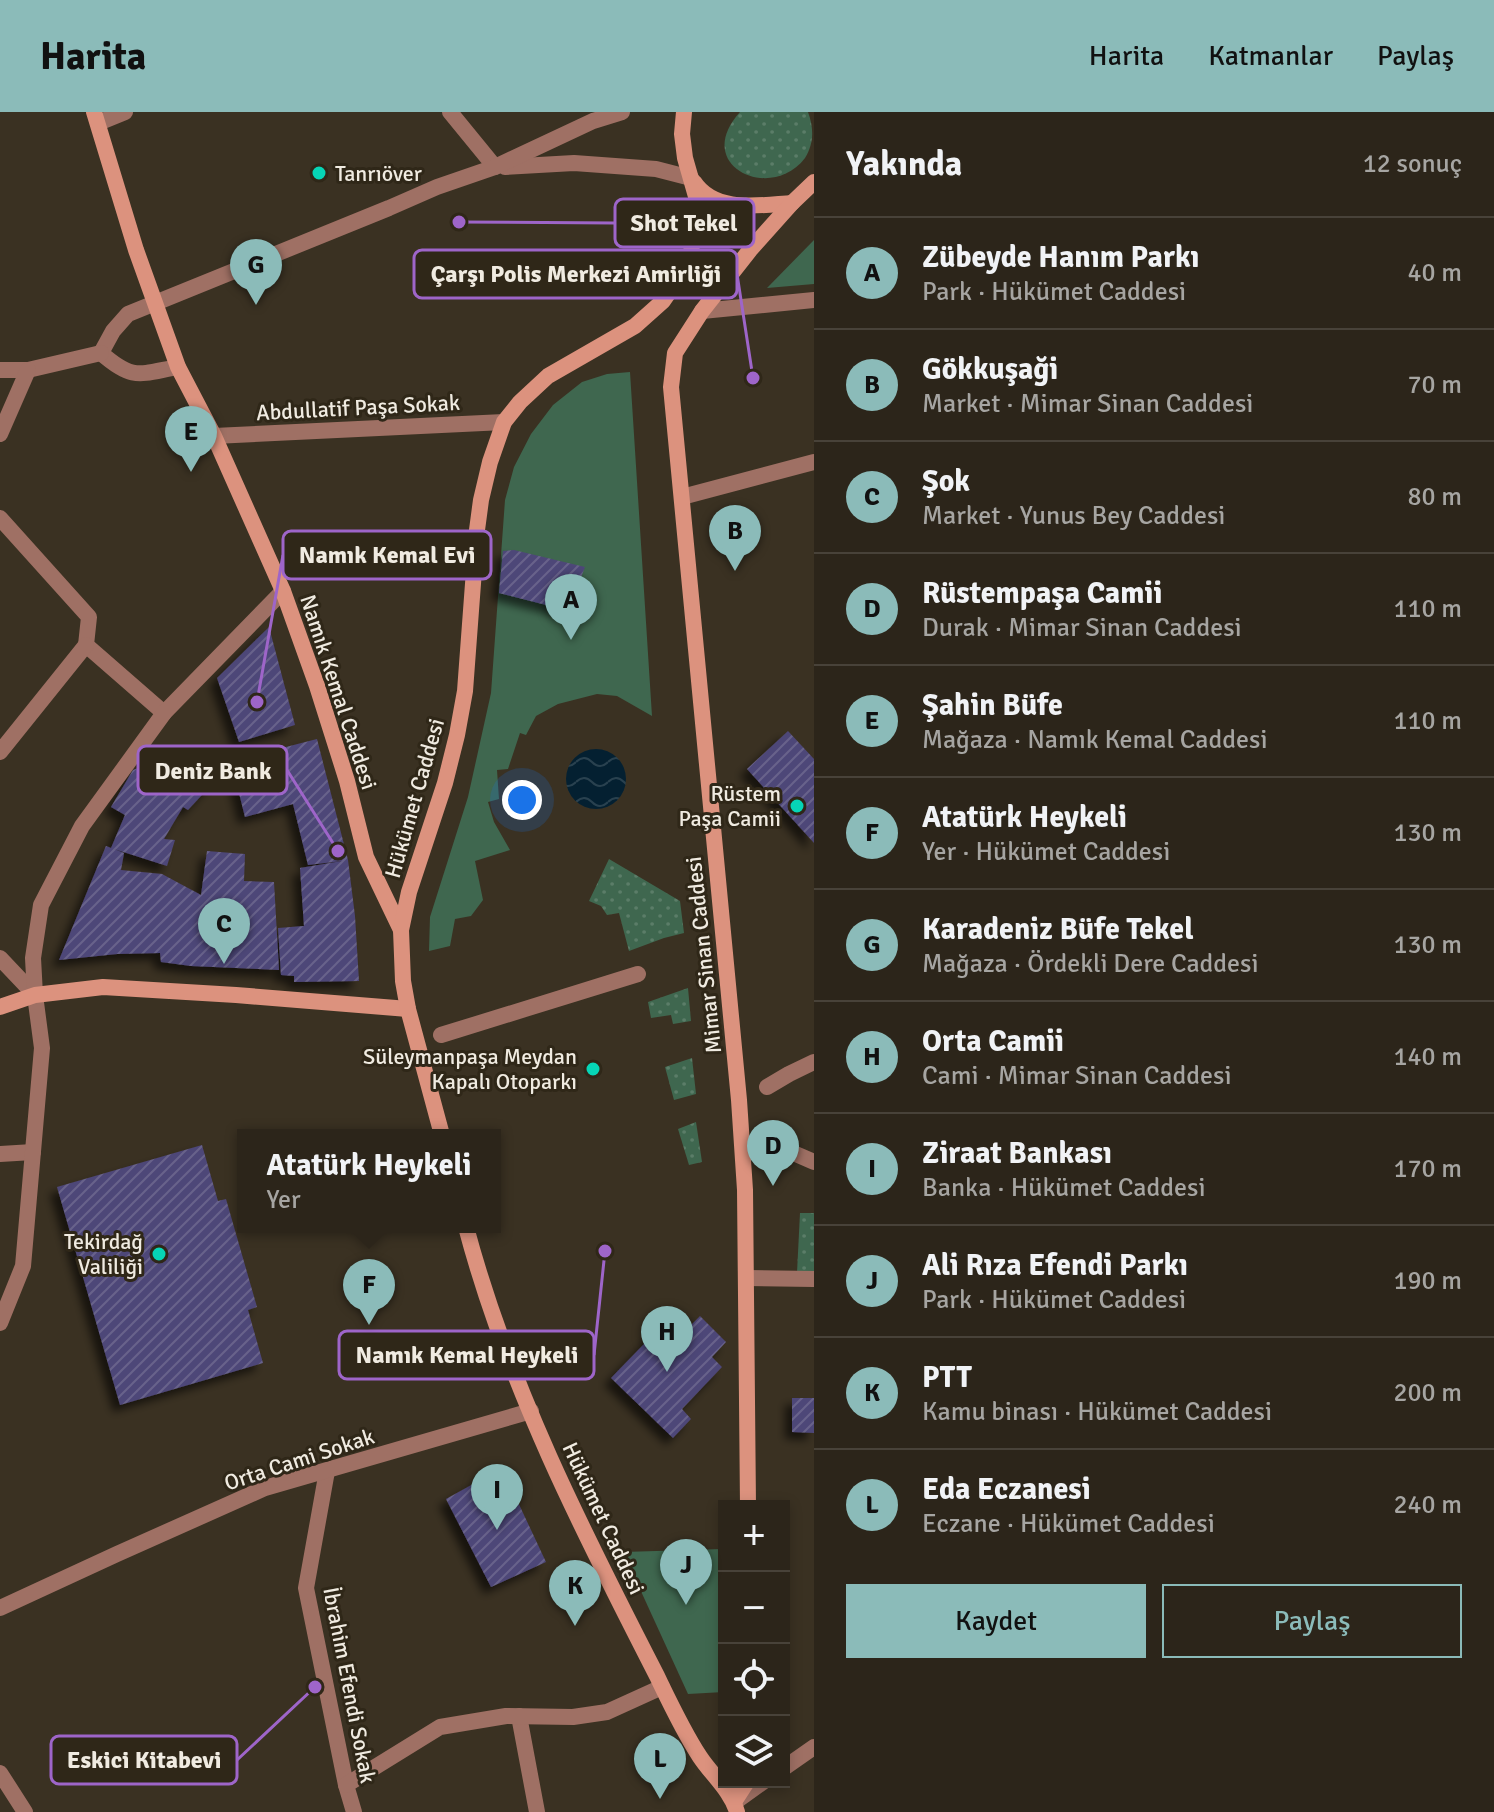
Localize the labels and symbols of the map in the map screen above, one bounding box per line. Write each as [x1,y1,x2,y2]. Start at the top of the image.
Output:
place label: Tanrıöver [335,160,422,187]
marker: Tanrıöver [310,164,328,182]
callout: Shot Tekel [615,199,754,247]
text: Shot Tekel [631,208,738,238]
pin: G [230,239,282,305]
callout: Çarşı Polis Merkezi Amirliği [414,250,737,298]
text: Çarşı Polis Merkezi Amirliği [431,259,721,289]
street label: Abdullatif Paşa Sokak [255,389,461,426]
pin: E [165,406,217,472]
pin: B [709,505,761,571]
callout: Namık Kemal Evi [283,531,491,579]
text: Namık Kemal Evi [299,540,475,570]
pin: A [545,574,597,640]
street label: Namık Kemal Caddesi [294,591,383,793]
street label: Hükümet Caddesi [379,715,450,881]
callout: Deniz Bank [138,746,287,794]
text: Deniz Bank [154,756,272,786]
your location [502,780,542,820]
place label: Rüstem Paşa Camii [678,780,781,832]
marker: Rüstem Paşa Camii [788,797,806,815]
street label: Mimar Sinan Caddesi [680,855,727,1055]
pin: C [198,898,250,964]
place label: Süleymanpaşa Meydan Kapalı Otoparkı [363,1043,577,1095]
marker: Süleymanpaşa Meydan Kapalı Otoparkı [584,1060,602,1078]
pin: D [747,1120,799,1186]
place label: Tekirdağ Valiliği [64,1228,143,1280]
marker: Tekirdağ Valiliği [150,1245,168,1263]
pin: F [343,1259,395,1325]
pin: H [641,1306,693,1372]
callout: Namık Kemal Heykeli [339,1331,594,1379]
text: Namık Kemal Heykeli [355,1340,579,1370]
street label: Orta Cami Sokak [221,1422,378,1496]
street label: Hükümet Caddesi [556,1438,651,1599]
pin: I [471,1464,523,1530]
pin: J [660,1539,712,1605]
pin: K [549,1560,601,1626]
street label: İbrahim Efendi Sokak [317,1585,382,1785]
pin: L [634,1733,686,1799]
callout: Eskici Kitabevi [51,1736,237,1784]
text: Eskici Kitabevi [67,1745,221,1775]

